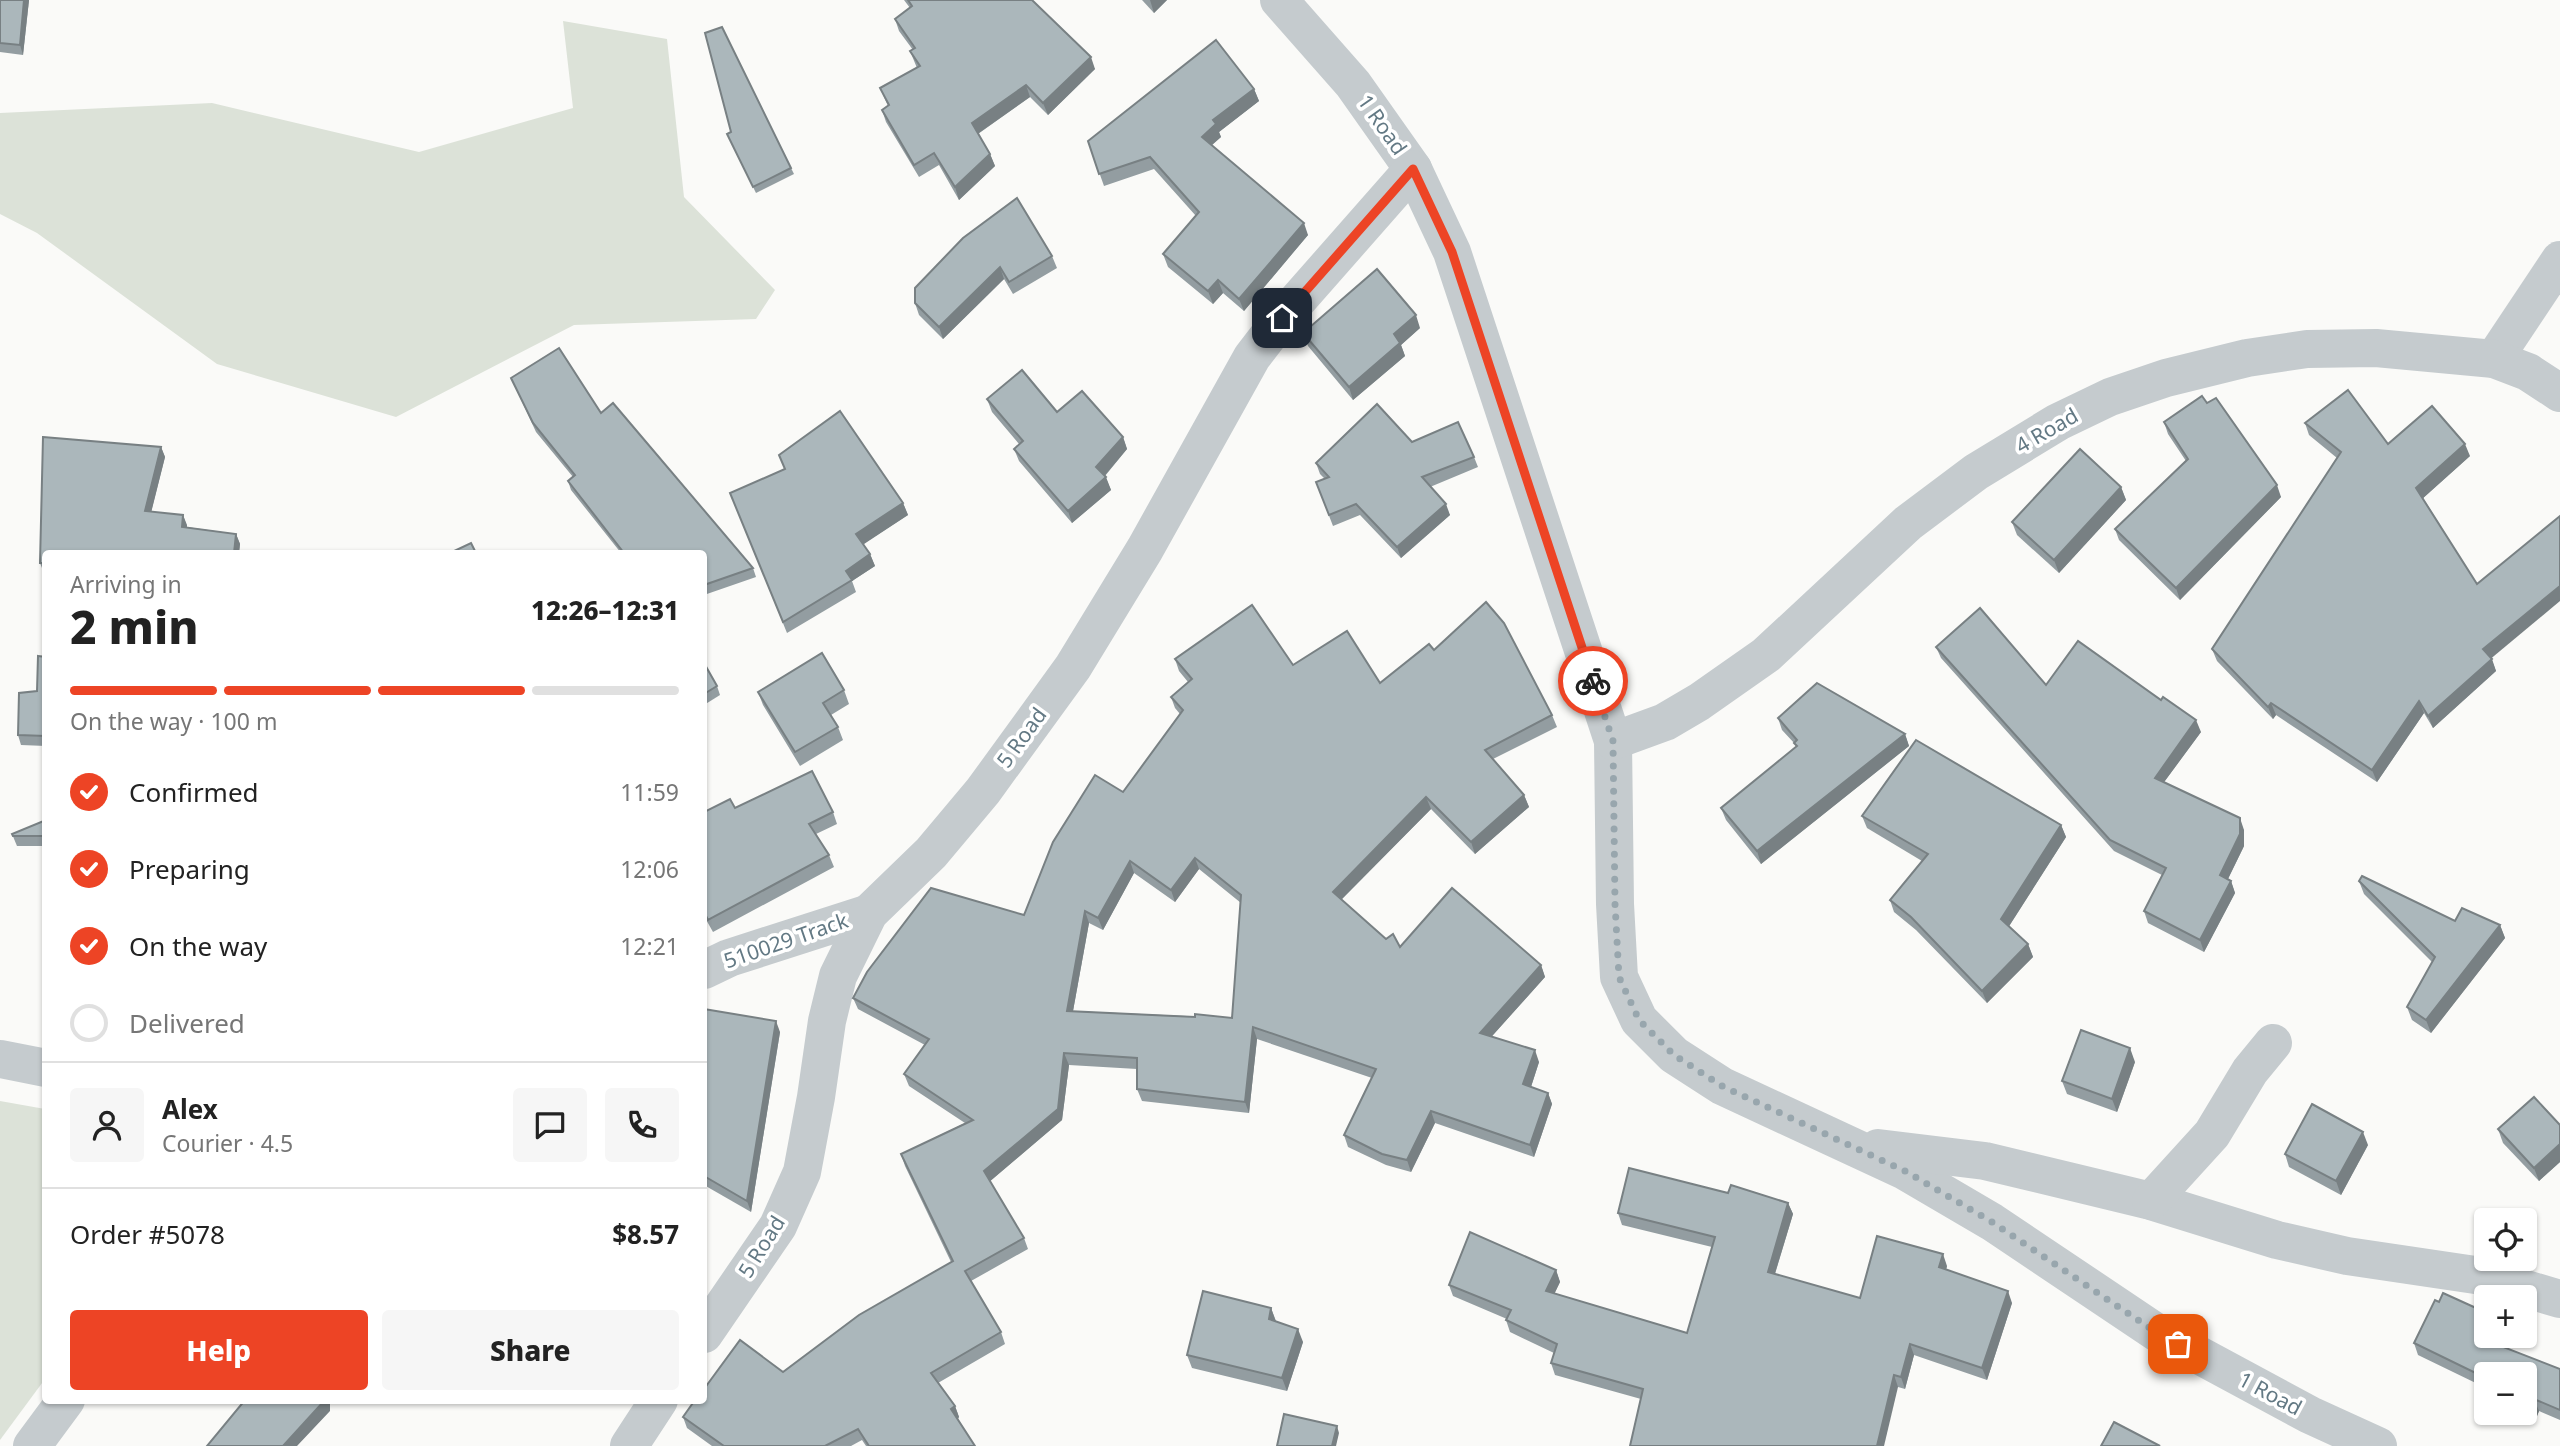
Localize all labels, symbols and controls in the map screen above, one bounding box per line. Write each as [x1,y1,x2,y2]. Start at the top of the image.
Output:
street label: 1 Road [1352,89,1414,160]
pin [1252,288,1312,348]
icon: home [1263,299,1301,337]
street label: 4 Road [2010,401,2083,459]
text: Arriving in [70,568,182,600]
text: 12:26–12:31 [531,592,679,628]
text: 2 min [70,595,199,657]
courier [1558,646,1628,716]
icon: bike [1574,662,1612,700]
street label: 5 Road [990,702,1052,773]
text: On the way · 100 m [70,705,277,737]
icon: check [70,773,108,811]
text: Confirmed [129,774,259,810]
text: 11:59 [620,776,679,808]
icon: check [70,850,108,888]
text: Preparing [129,851,250,887]
text: 12:06 [620,853,679,885]
street label: 510029 Track [720,905,852,974]
icon: check [70,927,108,965]
text: On the way [129,928,267,964]
text: 12:21 [620,930,679,962]
text: Delivered [129,1005,245,1041]
button: person [70,1088,144,1162]
button: chat [513,1088,587,1162]
button: phone [605,1088,679,1162]
text: Alex [162,1091,218,1127]
text: Courier · 4.5 [162,1127,293,1159]
map controls [2474,1208,2537,1425]
button: locate [2474,1208,2537,1271]
street label: 5 Road [731,1210,791,1283]
text: Order #5078 [70,1216,225,1252]
text: $8.57 [612,1216,679,1252]
button: + [2474,1285,2537,1348]
button: Help [70,1310,368,1390]
button: Share [382,1310,679,1390]
pin [2148,1314,2208,1374]
icon: bag [2159,1325,2197,1363]
button: − [2474,1362,2537,1425]
street label: 1 Road [2234,1365,2307,1421]

